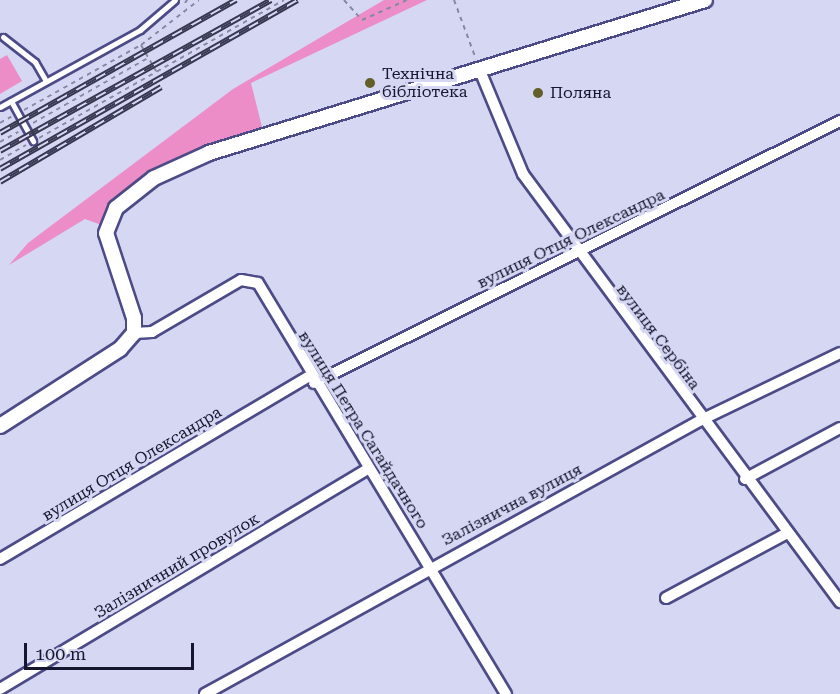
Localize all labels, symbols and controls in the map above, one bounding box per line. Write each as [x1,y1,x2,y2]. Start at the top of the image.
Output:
place label: Технічна бібліотека [382,64,467,102]
marker: Технічна бібліотека [363,76,377,90]
place label: Поляна [550,83,611,103]
marker: Поляна [531,86,545,100]
street label: вулиця Отця Олександра [474,185,668,293]
street label: вулиця Сербіна [612,280,704,394]
street label: вулиця Петра Сагайдачного [294,327,432,533]
street label: вулиця Отця Олександра [39,403,225,525]
street label: Залізнична вулиця [439,460,585,550]
street label: Залізничний провулок [91,509,263,623]
scale bar [27,631,196,669]
text: 100 m [35,643,86,664]

